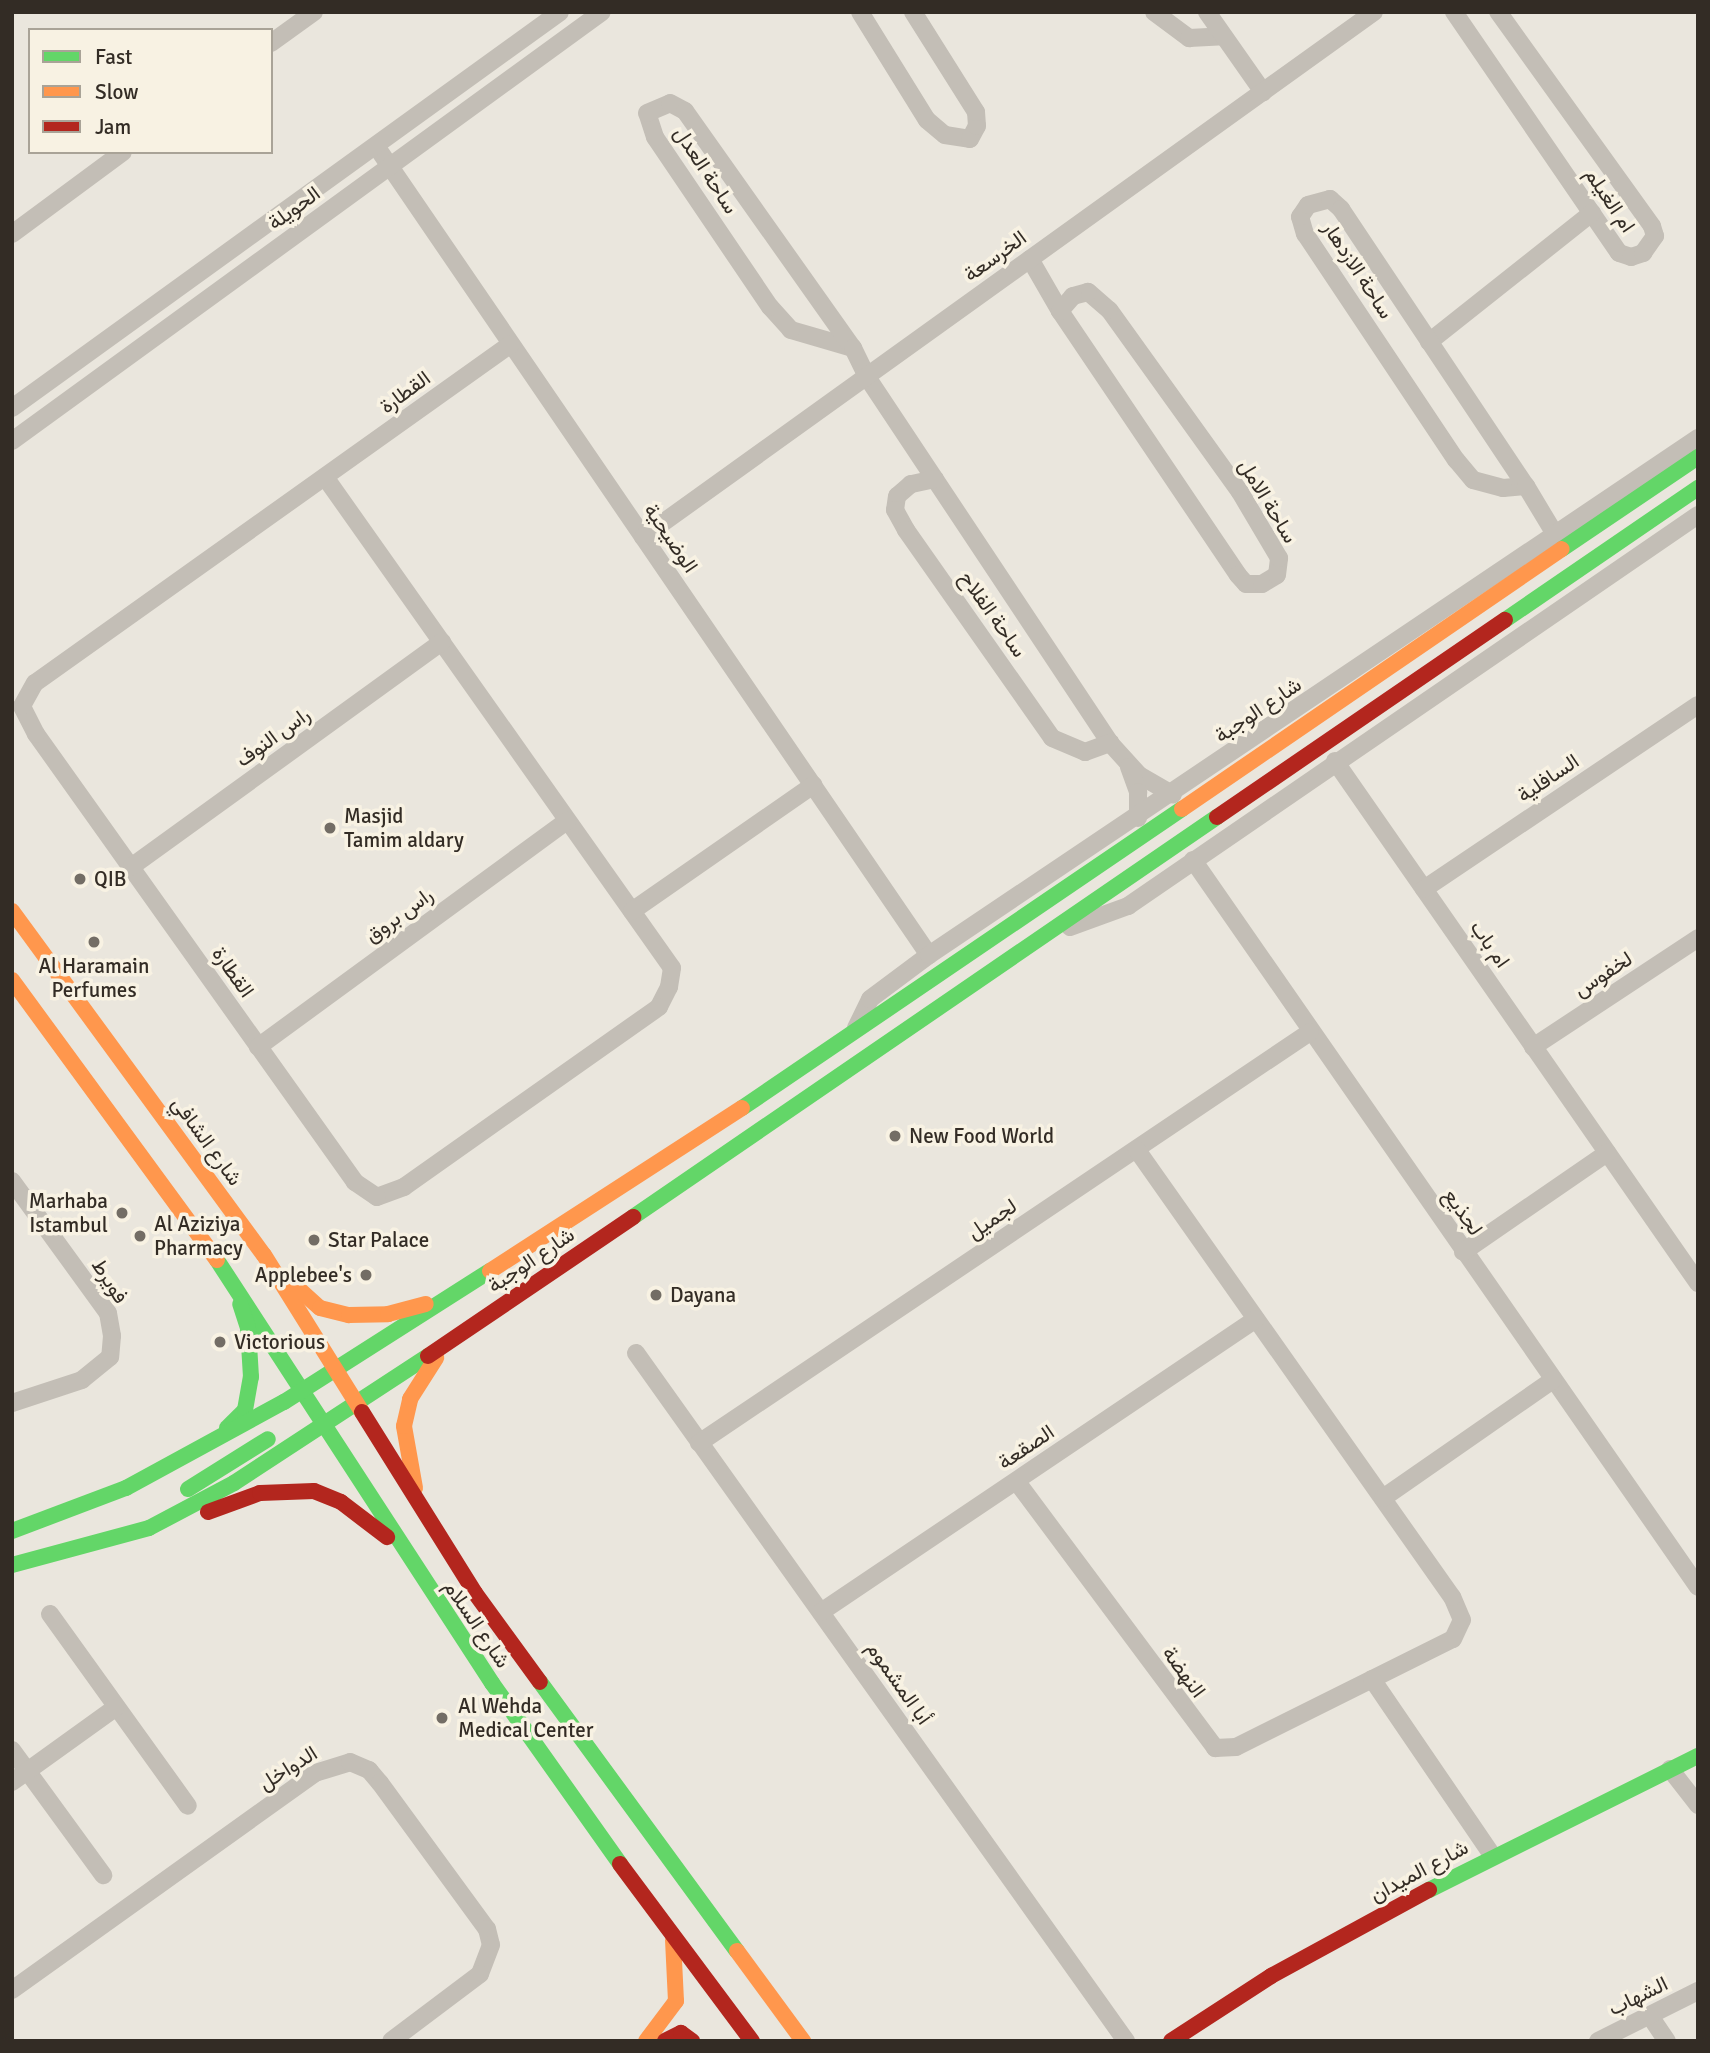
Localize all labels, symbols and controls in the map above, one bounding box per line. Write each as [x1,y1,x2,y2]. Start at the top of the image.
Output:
legend [28,28,273,154]
text: Fast [95,44,132,70]
text: Slow [95,79,139,105]
text: Jam [95,114,131,140]
street label: ساحة العدل [668,122,744,218]
street label: ام الغيلم [1579,163,1641,237]
street label: الحويلة [263,181,325,235]
street label: ساحة الازدهار [1317,216,1399,324]
street label: الخرسعة [959,225,1031,287]
street label: القطارة [375,365,435,419]
street label: ساحة الامل [1233,454,1303,548]
street label: الوضيحية [639,499,703,577]
street label: ساحة الفلاح [954,566,1032,662]
street label: شارع الوجبة [1210,672,1306,748]
street label: راس النوف [231,702,315,772]
street label: السافلية [1512,748,1584,808]
place label: Masjid Tamim aldary [344,803,464,853]
marker: Masjid Tamim aldary [322,820,338,836]
place label: QIB [94,866,127,892]
marker: QIB [72,871,88,887]
street label: راس بروق [360,882,438,948]
street label: ام باب [1465,915,1515,973]
marker: Al Haramain Perfumes [86,934,102,950]
street label: القطارة [207,942,259,1002]
street label: لخفوس [1569,946,1637,1002]
place label: Al Haramain Perfumes [38,953,150,1003]
street label: شارع الشافي [166,1091,248,1191]
place label: New Food World [909,1123,1054,1149]
marker: New Food World [887,1128,903,1144]
street label: لجذيع [1438,1184,1488,1240]
place label: Marhaba Istambul [29,1188,108,1238]
street label: لجميل [962,1193,1022,1245]
marker: Marhaba Istambul [114,1205,130,1221]
place label: Al Aziziya Pharmacy [154,1211,243,1261]
street label: شارع الوجبة [483,1222,579,1298]
place label: Star Palace [328,1227,429,1253]
marker: Al Aziziya Pharmacy [132,1228,148,1244]
marker: Star Palace [306,1232,322,1248]
street label: فويرط [86,1254,134,1308]
place label: Applebee's [255,1262,352,1288]
marker: Applebee's [358,1267,374,1283]
place label: Dayana [670,1282,736,1308]
marker: Dayana [648,1287,664,1303]
place label: Victorious [234,1329,325,1355]
marker: Victorious [212,1334,228,1350]
street label: الصقعة [993,1419,1059,1475]
street label: شارع السلام [438,1575,516,1673]
street label: أبا المشموم [861,1637,937,1729]
street label: النهضة [1157,1641,1211,1703]
place label: Al Wehda Medical Center [458,1693,593,1743]
marker: Al Wehda Medical Center [432,1708,452,1728]
street label: الدواخل [254,1740,322,1796]
street label: شارع الميدان [1366,1835,1472,1907]
street label: الشهاب [1604,1971,1672,2021]

